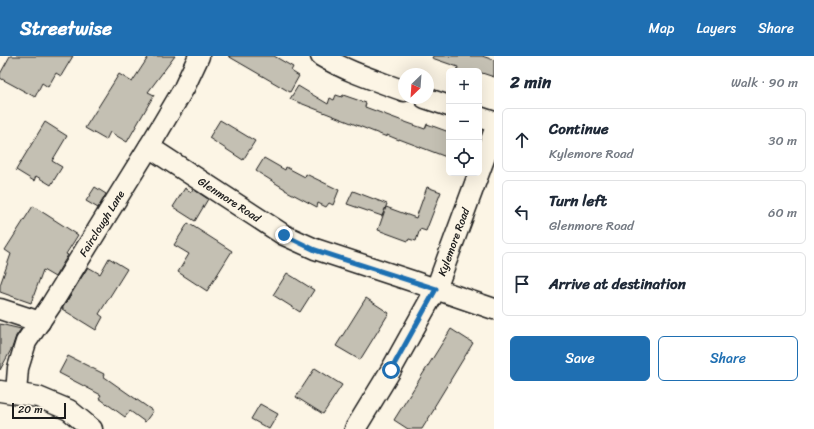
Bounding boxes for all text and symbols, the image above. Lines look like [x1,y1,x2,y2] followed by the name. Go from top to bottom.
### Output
[20,12,112,45] text: Streetwise
[649,16,674,41] text: Map
[696,16,736,41] text: Layers
[758,16,794,41] text: Share
[510,67,551,97] text: 2 min
[398,68,434,104] north arrow
[446,68,482,176] map controls
[446,68,482,104] button: +
[731,71,798,94] text: Walk · 90 m
[446,104,482,140] button: −
[549,116,609,142] text: Continue
[511,129,533,151] icon: ahead
[768,129,797,152] text: 30 m
[446,140,482,176] button: locate
[549,142,633,165] text: Kylemore Road
[194,172,266,228] street label: Glenmore Road
[74,186,130,260] street label: Fairclough Lane
[549,188,607,214] text: Turn left
[511,201,533,223] icon: left
[768,201,797,224] text: 60 m
[432,204,475,279] street label: Kylemore Road
[549,214,634,237] text: Glenmore Road
[275,226,293,244] route end
[549,271,686,297] text: Arrive at destination
[511,273,533,295] icon: arrive
[510,336,650,381] button: Save
[658,336,798,381] button: Share
[382,361,400,379] route start
[18,400,43,419] text: 20 m
[12,401,66,420] scale bar

